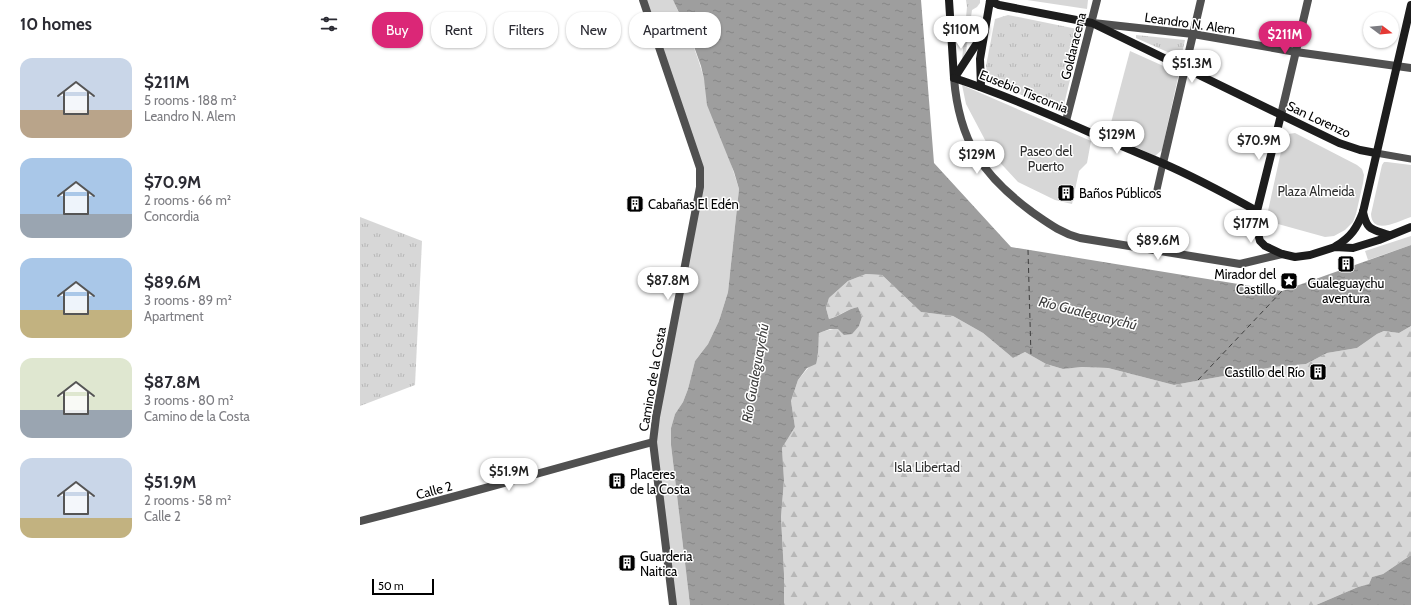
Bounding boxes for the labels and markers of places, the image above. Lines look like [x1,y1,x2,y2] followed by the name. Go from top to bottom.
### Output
[933,16,989,50] pin: $110M
[1257,21,1313,55] pin: $211M
[1159,50,1225,84] pin: $51.3M
[1089,121,1145,155] pin: $129M
[1226,127,1292,161] pin: $70.9M
[949,141,1005,175] pin: $129M
[1056,183,1076,203] building icon: Baños Públicos
[1079,185,1162,201] place label: Baños Públicos
[625,194,645,214] building icon: Cabañas El Edén
[648,196,739,212] place label: Cabañas El Edén
[1223,210,1279,244] pin: $177M
[1125,227,1191,261] pin: $89.6M
[1336,254,1356,274] building icon: Gualeguaychu aventura
[1214,266,1276,297] place label: Mirador del Castillo
[635,267,701,301] pin: $87.8M
[1279,271,1299,291] place icon: Mirador del Castillo
[1308,275,1385,306] place label: Gualeguaychu aventura
[1308,362,1328,382] building icon: Castillo del Río
[1225,364,1305,380] place label: Castillo del Río
[476,458,542,492] pin: $51.9M
[630,466,691,497] place label: Placeres de la Costa
[607,471,627,491] building icon: Placeres de la Costa
[640,548,693,579] place label: Guarderia Naitica
[617,553,637,573] building icon: Guarderia Naitica

